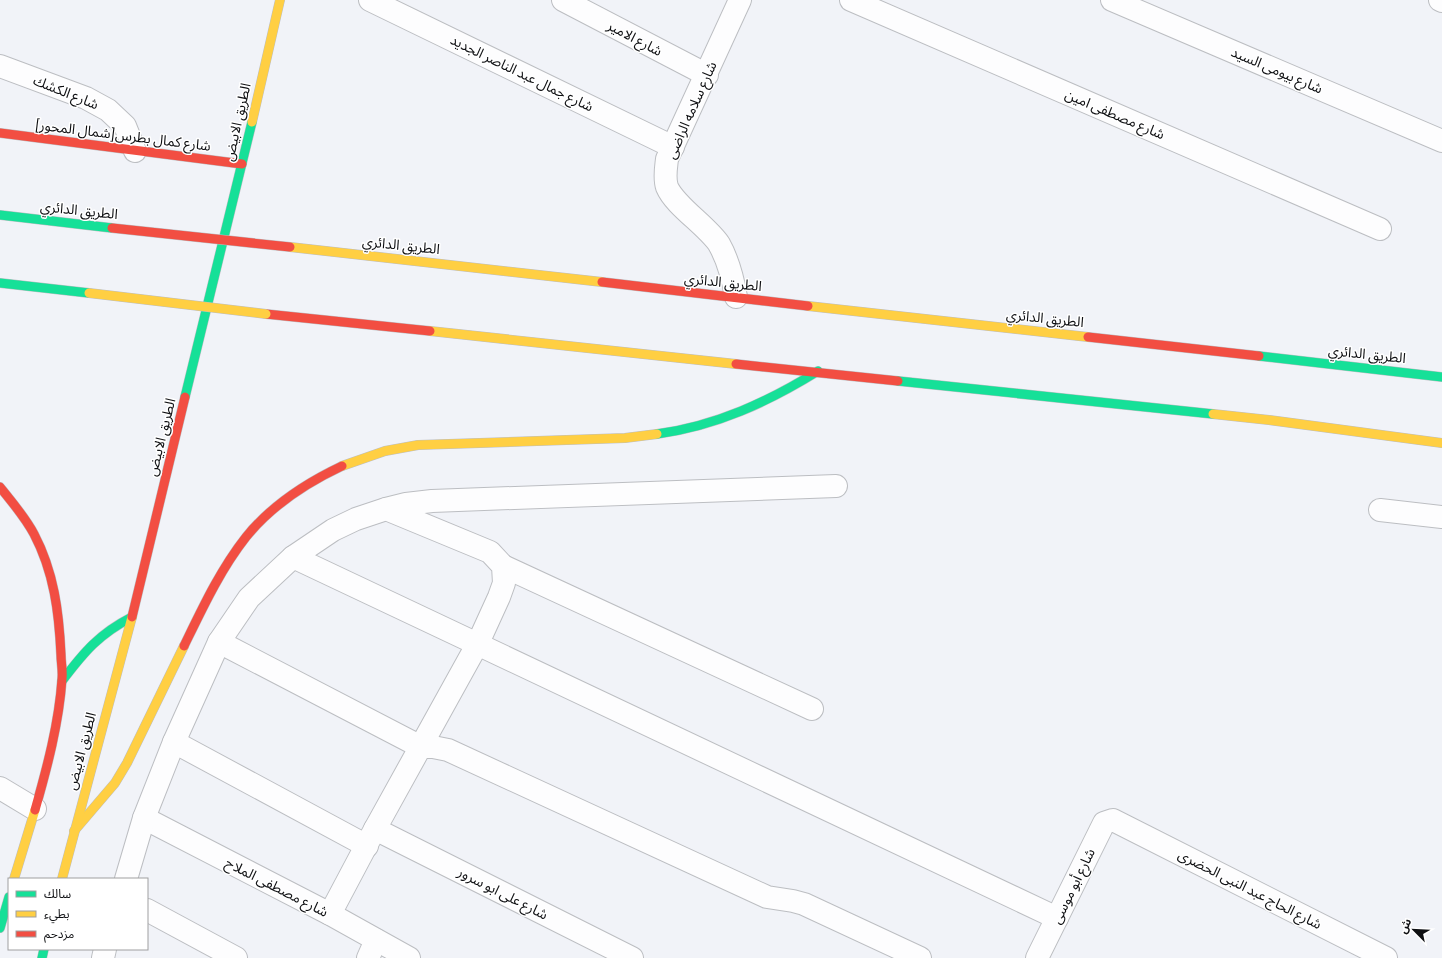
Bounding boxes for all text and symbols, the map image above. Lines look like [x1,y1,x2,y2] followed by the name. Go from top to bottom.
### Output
[603,14,667,62] street label: شارع الامير
[447,29,597,117] street label: شارع جمال عبد الناصر الجديد
[1228,41,1326,99] street label: شارع بيومى السيد
[660,58,722,162] street label: شارع سلامه الراضى
[30,69,102,115] street label: شارع الكشك
[217,81,256,163] street label: الطريق الابيض
[1062,83,1168,145] street label: شارع مصطفى امين
[34,113,212,157] street label: شارع كمال بطرس[شمال المحور]
[39,195,119,225] street label: الطريق الدائري
[361,230,441,260] street label: الطريق الدائري
[683,267,763,297] street label: الطريق الدائري
[1005,303,1085,333] street label: الطريق الدائري
[1327,339,1407,369] street label: الطريق الدائري
[141,396,180,478] street label: الطريق الابيض
[60,710,101,792] street label: الطريق الابيض
[1174,843,1326,935] street label: شارع الحاج عبد النبى الحضرى
[1045,844,1101,928] street label: شارع أبو موسى
[222,852,332,922] street label: شارع مصطفى الملاح
[453,860,552,925] street label: شارع على ابو سرور
[8,878,148,950] legend
[44,884,71,902] text: سالك
[44,904,70,924] text: بطيء
[1394,910,1434,950] north arrow
[1394,915,1414,936] text: ش
[44,924,74,943] text: مزدحم

